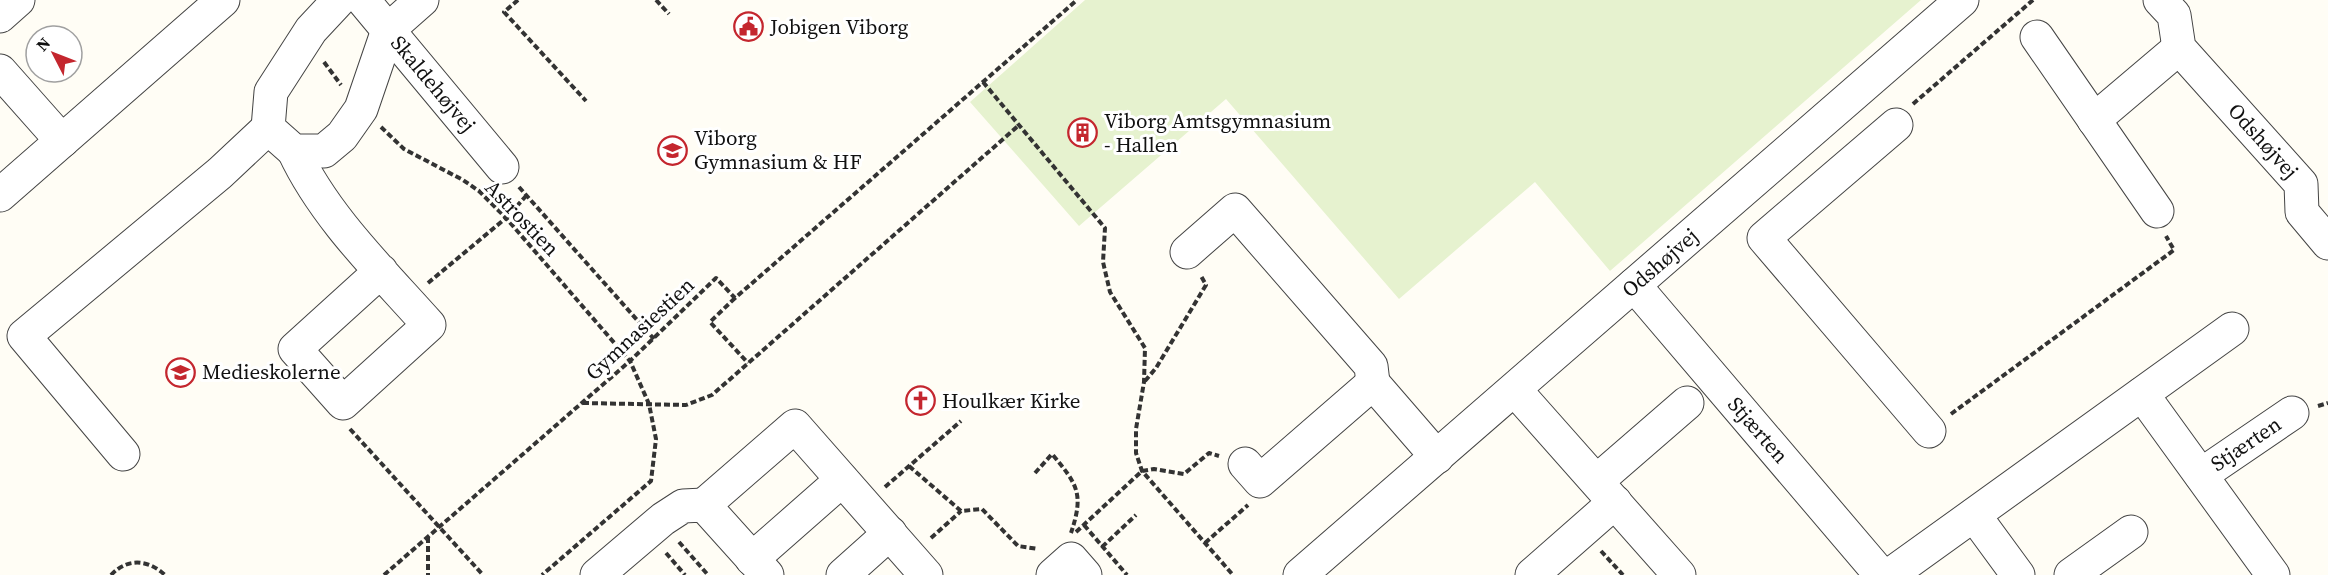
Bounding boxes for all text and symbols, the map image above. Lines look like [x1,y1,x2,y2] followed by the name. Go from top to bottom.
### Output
[733,11,765,43] public building icon: Jobigen Viborg
[769,12,909,41] place label: Jobigen Viborg
[24,24,84,84] north arrow
[384,29,482,138] street label: Skaldehøjvej
[31,32,55,56] text: N
[2222,97,2305,185] street label: Odshøjvej
[1104,106,1331,159] place label: Viborg Amtsgymnasium - Hallen
[1067,117,1099,149] building icon: Viborg Amtsgymnasium - Hallen
[694,123,862,176] place label: Viborg Gymnasium & HF
[657,134,689,166] school or university icon: Viborg Gymnasium & HF
[479,173,566,262] street label: Astrostien
[1615,221,1704,304] street label: Odshøjvej
[579,270,701,387] street label: Gymnasiestien
[165,356,197,388] school or university icon: Medieskolerne
[202,357,341,386] place label: Medieskolerne
[905,385,937,417] church icon: Houlkær Kirke
[942,386,1080,415] place label: Houlkær Kirke
[1721,390,1795,469] street label: Stjærten
[2205,409,2287,478] street label: Stjærten

